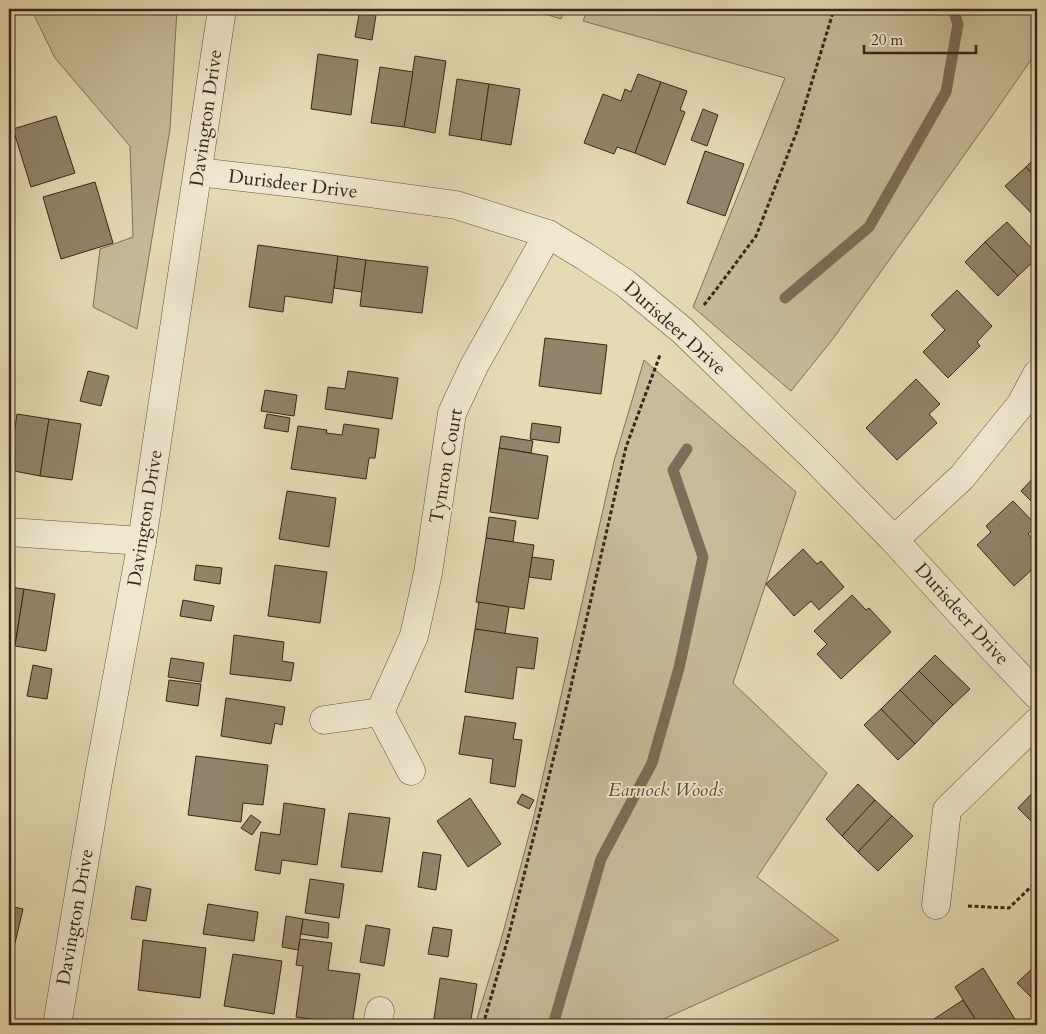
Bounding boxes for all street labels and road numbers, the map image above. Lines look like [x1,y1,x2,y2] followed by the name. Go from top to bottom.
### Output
[184,48,228,188] street label: Davington Drive
[227,163,359,205] street label: Durisdeer Drive
[618,275,732,381] street label: Durisdeer Drive
[423,407,469,525] street label: Tynron Court
[121,448,169,588] street label: Davington Drive
[909,557,1015,671] street label: Durisdeer Drive
[50,847,100,987] street label: Davington Drive

